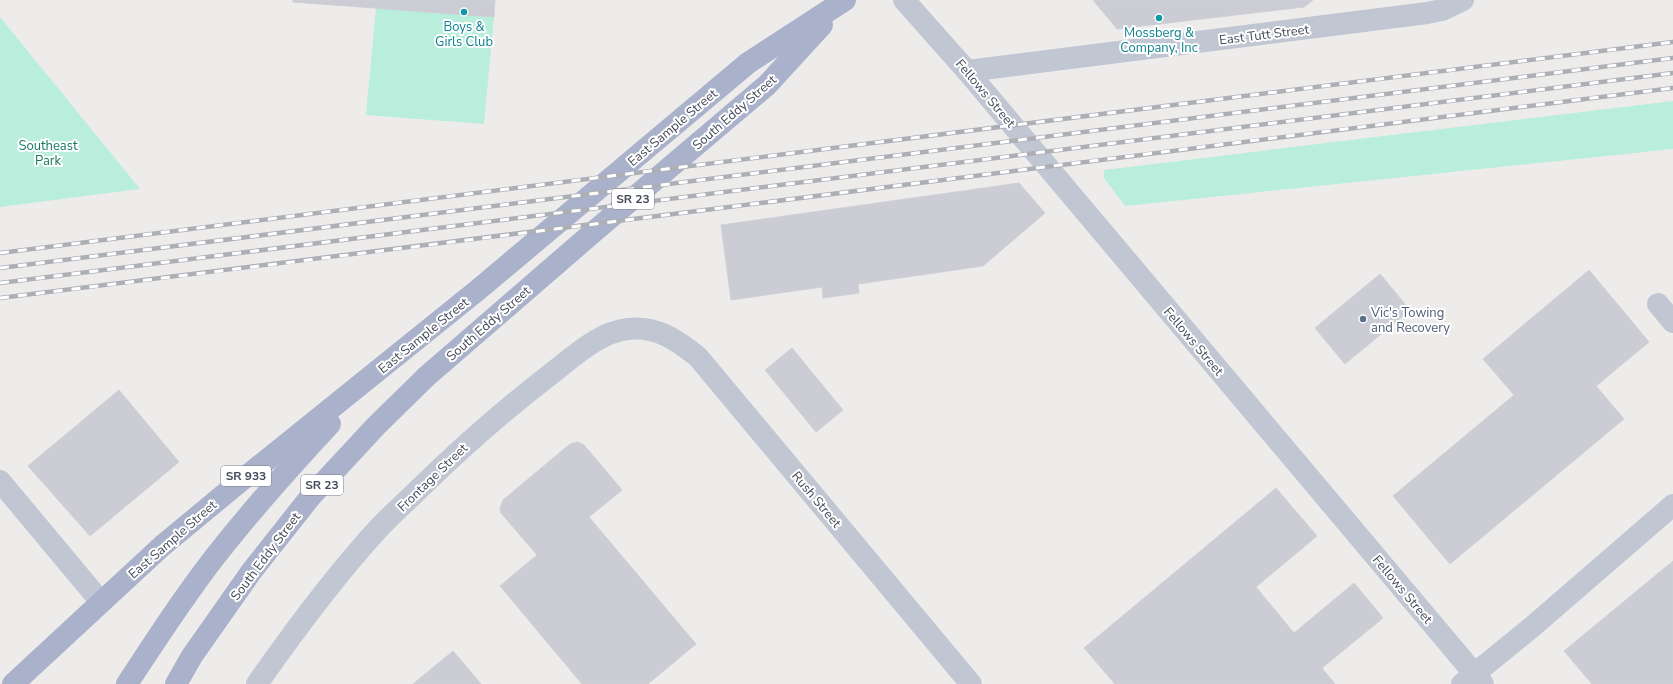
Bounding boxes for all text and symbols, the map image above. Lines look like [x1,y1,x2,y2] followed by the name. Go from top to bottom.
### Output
[459,7,469,17] marker: Boys & Girls Club
[1154,13,1164,23] marker: Mossberg & Company, Inc
[435,18,493,51] place label: Boys & Girls Club
[1218,20,1311,49] street label: East Tutt Street
[1120,24,1198,57] place label: Mossberg & Company, Inc
[951,56,1020,132] street label: Fellows Street
[689,71,781,154] street label: South Eddy Street
[624,85,721,171] street label: East Sample Street
[19,137,78,170] park label: Southeast Park
[612,189,654,209] road number: SR 23
[443,282,535,365] street label: South Eddy Street
[375,293,473,378] street label: East Sample Street
[1159,304,1228,380] street label: Fellows Street
[1370,304,1450,337] place label: Vic's Towing and Recovery
[1358,314,1368,324] marker: Vic's Towing and Recovery
[394,439,472,516] street label: Frontage Street
[221,466,271,486] road number: SR 933
[787,468,845,532] street label: Rush Street
[301,475,343,495] road number: SR 23
[125,496,221,583] street label: East Sample Street
[227,509,305,604] street label: South Eddy Street
[1368,552,1437,628] street label: Fellows Street

